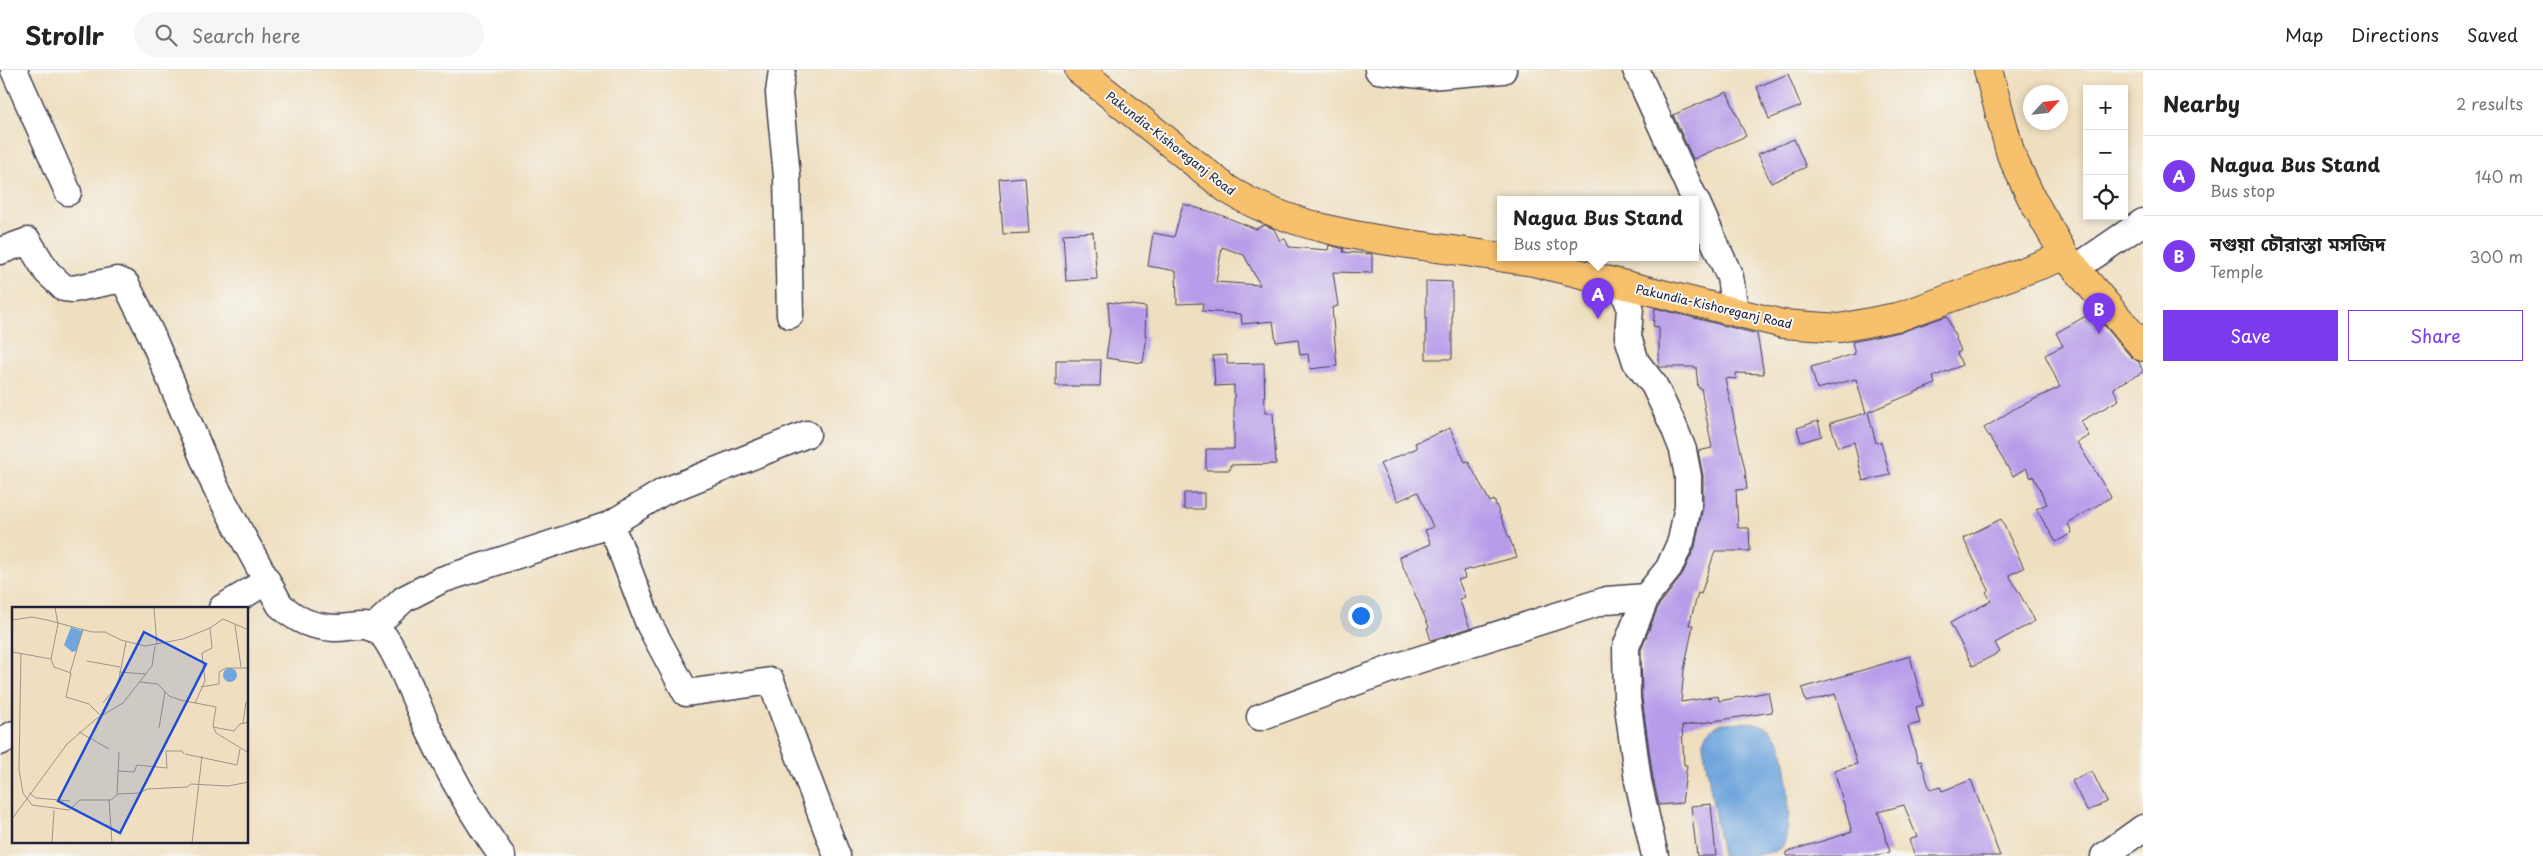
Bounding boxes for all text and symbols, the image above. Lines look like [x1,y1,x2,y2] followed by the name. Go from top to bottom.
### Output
[134,12,484,57] search box
[25,17,104,53] text: Strollr
[152,21,180,49] icon: search
[192,21,301,49] text: Search here
[2285,21,2323,48] text: Map
[2351,21,2439,48] text: Directions
[2467,21,2518,48] text: Saved
[2023,85,2068,130] north arrow
[2083,85,2128,220] map controls
[2083,85,2128,130] button: +
[1102,87,1240,199] street label: Pakundia-Kishoreganj Road
[2163,87,2240,119] text: Nearby
[2456,91,2523,115] text: 2 results
[2083,130,2128,175] button: −
[2210,150,2380,178] text: Nagua Bus Stand
[2173,164,2185,188] text: A
[2475,164,2523,188] text: 140 m
[2083,175,2128,220] button: locate
[2210,178,2275,202] text: Bus stop
[1497,196,1699,261] popup
[1513,203,1683,231] text: Nagua Bus Stand
[2210,229,2386,257] text: নগুয়া চৌরাস্তা মসজিদ
[1513,231,1578,255] text: Bus stop
[2174,244,2184,268] text: B
[2469,244,2523,268] text: 300 m
[2210,259,2263,283] text: Temple
[1582,278,1614,319] pin: A
[1634,279,1794,333] street label: Pakundia-Kishoreganj Road
[2083,293,2115,334] pin: B
[2163,310,2338,361] button: Save
[2348,310,2523,361] button: Share
[1348,603,1374,629] your location
[12,607,249,844] inset map

